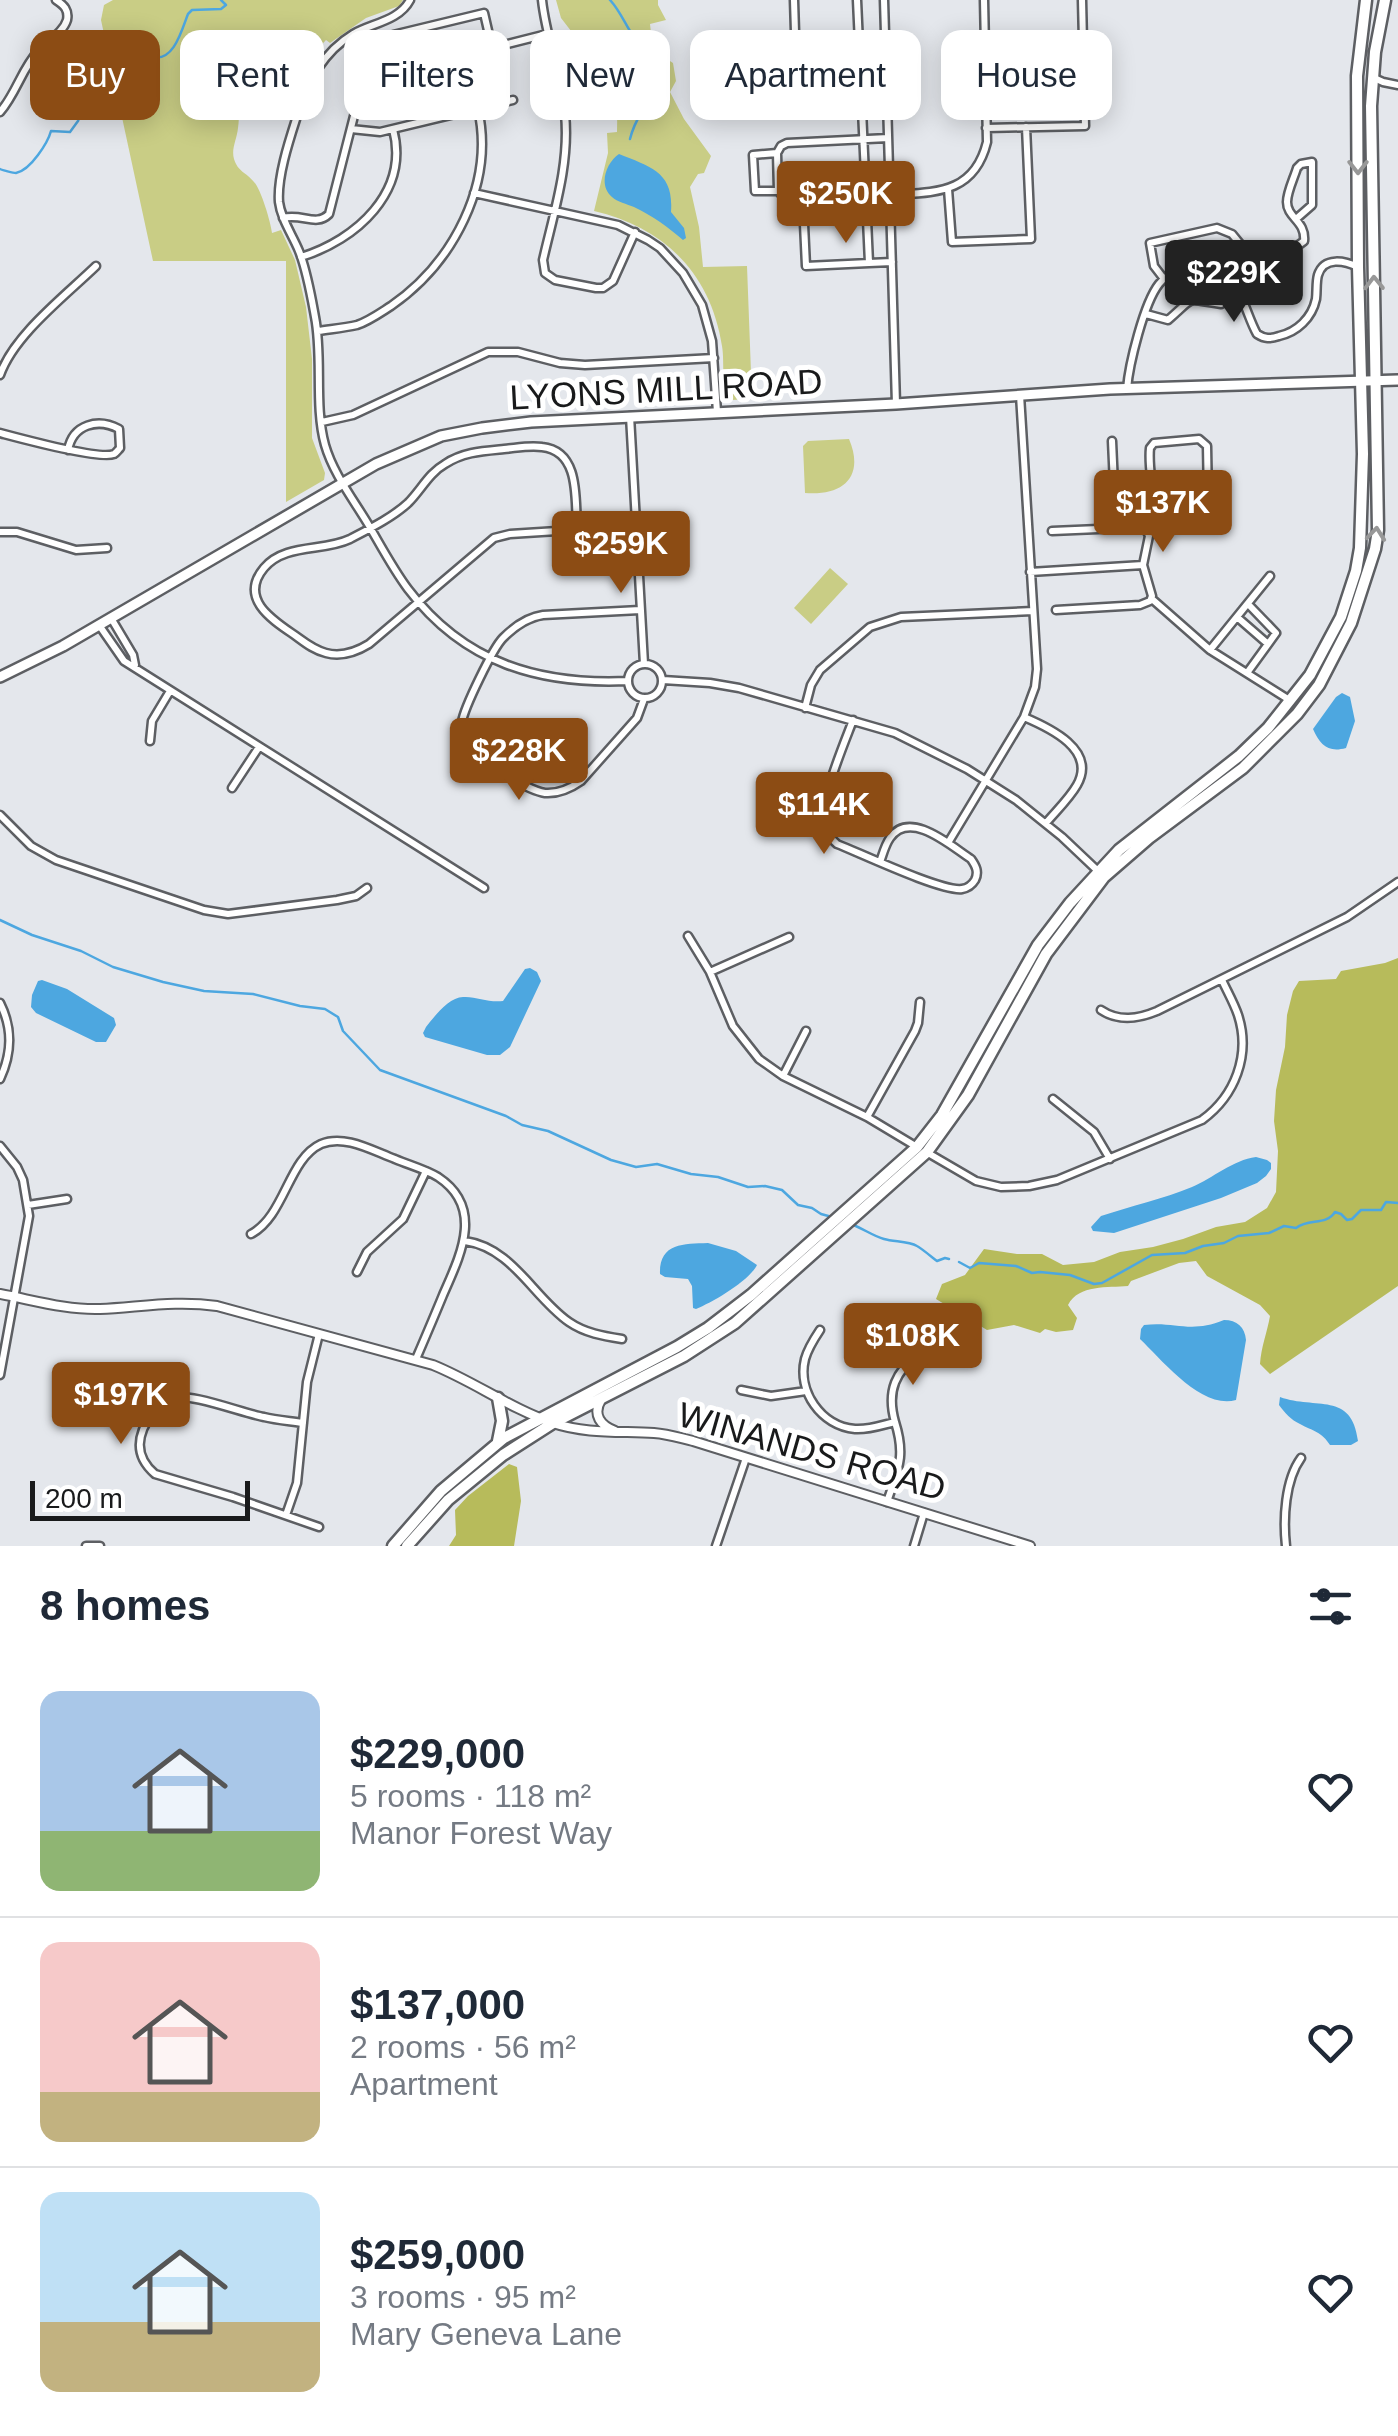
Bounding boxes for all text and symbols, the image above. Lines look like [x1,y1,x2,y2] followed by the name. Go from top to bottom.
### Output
[30,30,160,120] chip: Buy
[180,30,324,120] chip: Rent
[344,30,510,120] chip: Filters
[530,30,670,120] chip: New
[690,30,921,120] chip: Apartment
[941,30,1112,120] chip: House
[1347,159,1368,175] one-way arrow
[776,161,916,246] pin: $250K
[799,175,893,211] text: $250K
[1164,240,1304,325] pin: $229K
[1187,254,1281,290] text: $229K
[1363,274,1385,290] one-way arrow
[509,361,823,417] street label: LYONS MILL ROAD
[1093,470,1233,555] pin: $137K
[1116,484,1210,520] text: $137K
[551,511,691,596] pin: $259K
[574,525,668,561] text: $259K
[1365,526,1386,542] one-way arrow
[449,718,589,803] pin: $228K
[472,732,566,768] text: $228K
[754,772,894,857] pin: $114K
[778,786,870,822] text: $114K
[843,1303,983,1388] pin: $108K
[866,1317,960,1353] text: $108K
[51,1362,191,1447] pin: $197K
[74,1376,168,1412] text: $197K
[674,1394,950,1508] street label: WINANDS ROAD
[30,1476,250,1520] scale bar
[45,1483,123,1514] text: 200 m
[1303,1579,1358,1634] icon: filters
[40,1582,210,1629] text: 8 homes
[350,1730,525,1777] text: $229,000
[120,1731,240,1851] icon: home
[1303,1764,1358,1819] icon: heart
[350,1778,591,1814] text: 5 rooms · 118 m²
[350,1815,612,1851] text: Manor Forest Way
[350,1981,525,2028] text: $137,000
[120,1982,240,2102] icon: home
[1303,2015,1358,2070] icon: heart
[350,2029,576,2065] text: 2 rooms · 56 m²
[350,2066,498,2102] text: Apartment
[350,2231,525,2278] text: $259,000
[120,2232,240,2352] icon: home
[1303,2265,1358,2320] icon: heart
[350,2279,576,2315] text: 3 rooms · 95 m²
[350,2316,622,2352] text: Mary Geneva Lane

